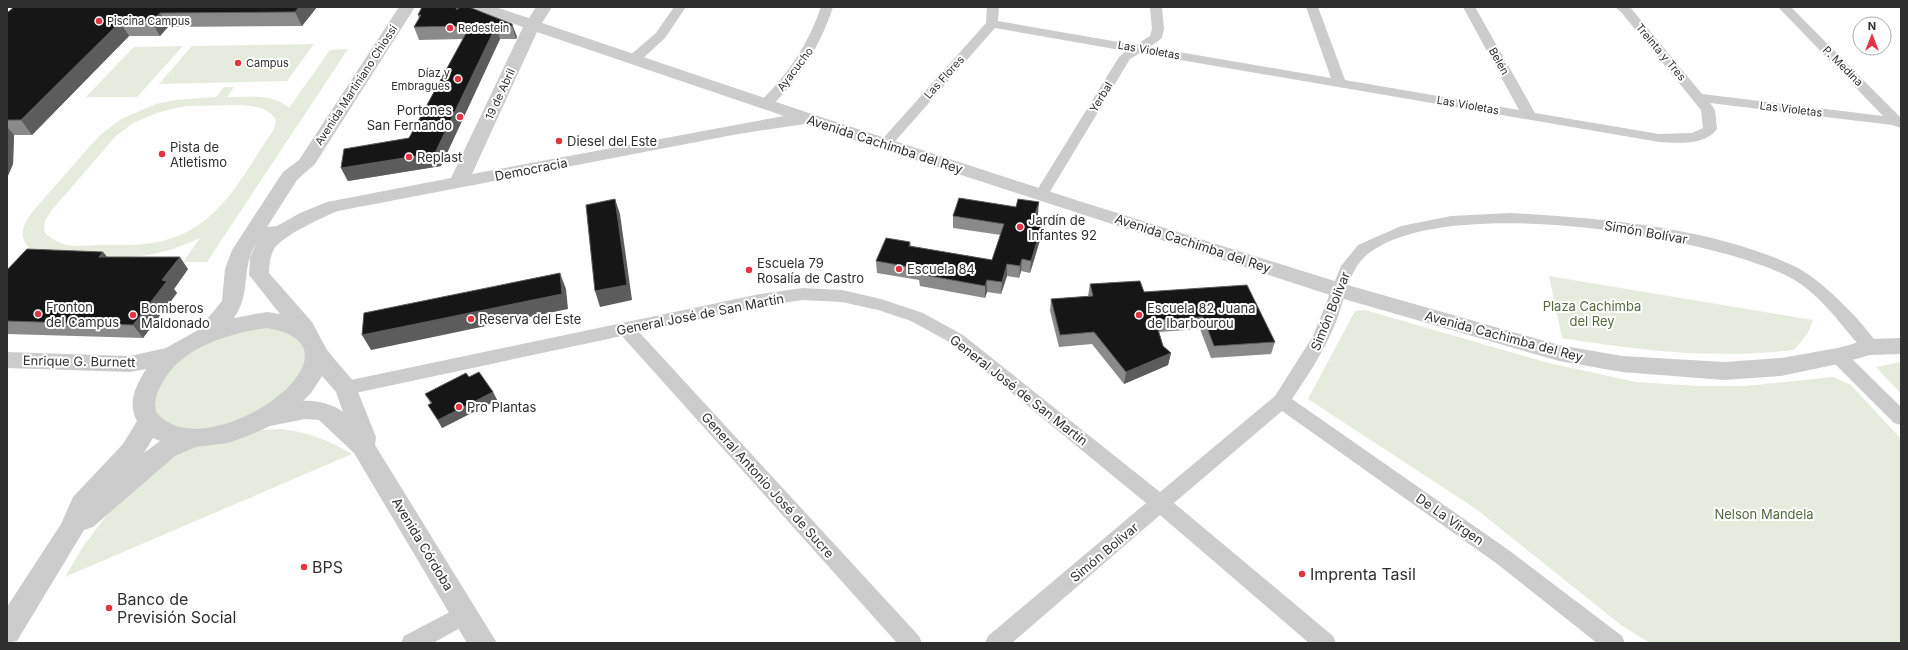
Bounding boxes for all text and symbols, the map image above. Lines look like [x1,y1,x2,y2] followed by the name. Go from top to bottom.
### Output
[107,14,190,28] place label: Piscina Campus
[94,16,104,26] marker: Piscina Campus
[1852,16,1892,56] north arrow
[1868,19,1876,33] text: N
[1633,20,1689,84] street label: Treinta y Tres
[458,21,509,35] place label: Redestein
[312,22,400,148] street label: Avenida Martiniano Chiossi
[445,23,455,33] marker: Redestein
[1117,38,1181,62] street label: Las Violetas
[1820,43,1866,89] street label: P. Medina
[774,44,816,94] street label: Ayacucho
[1486,45,1512,77] street label: Belén
[921,52,967,101] street label: Las Flores
[246,56,289,70] place label: Campus
[233,58,243,68] marker: Campus
[391,66,450,93] place label: Díaz y Embragues
[482,66,518,122] street label: 19 de Abril
[453,74,463,84] marker: Díaz y Embragues
[1086,79,1116,115] street label: Yerbal
[1436,93,1500,117] street label: Las Violetas
[1759,98,1823,120] street label: Las Violetas
[367,102,452,133] place label: Portones San Fernando
[805,111,965,177] street label: Avenida Cachimba del Rey
[455,112,465,122] marker: Portones San Fernando
[567,133,657,149] place label: Diesel del Este
[554,136,564,146] marker: Diesel del Este
[170,139,227,170] place label: Pista de Atletismo
[157,149,167,159] marker: Pista de Atletismo
[417,149,462,165] place label: Replast
[404,152,414,162] marker: Replast
[493,154,569,184] street label: Democracia
[1113,210,1273,276] street label: Avenida Cachimba del Rey
[1028,212,1097,243] place label: Jardín de Infantes 92
[1603,217,1689,247] street label: Simón Bolívar
[1015,222,1025,232] marker: Jardín de Infantes 92
[757,255,864,286] place label: Escuela 79 Rosalía de Castro
[907,261,975,277] place label: Escuela 84
[894,264,904,274] marker: Escuela 84
[744,265,754,275] marker: Escuela 79 Rosalía de Castro
[1307,269,1353,353] street label: Simón Bolívar
[615,290,785,338] street label: General José de San Martín
[1543,298,1641,329] park label: Plaza Cachimba del Rey
[46,299,119,330] place label: Fronton del Campus
[141,300,210,331] place label: Bomberos Maldonado
[1147,300,1256,331] place label: Escuela 82 Juana de Ibarbourou
[1423,307,1585,365] street label: Avenida Cachimba del Rey
[33,309,43,319] marker: Fronton del Campus
[128,310,138,320] marker: Bomberos Maldonado
[1134,310,1144,320] marker: Escuela 82 Juana de Ibarbourou
[479,311,581,327] place label: Reserva del Este
[466,314,476,324] marker: Reserva del Este
[947,331,1091,449] street label: General José de San Martín
[23,352,135,370] street label: Enrique G. Burnett
[467,399,536,415] place label: Pro Plantas
[454,402,464,412] marker: Pro Plantas
[698,409,838,561] street label: General Antonio José de Sucre
[1413,490,1487,548] street label: De La Virgen
[389,495,457,593] street label: Avenida Córdoba
[1714,506,1814,522] park label: Nelson Mandela
[1067,519,1141,585] street label: Simón Bolívar
[312,557,343,577] place label: BPS
[299,562,309,572] marker: BPS
[1310,564,1416,584] place label: Imprenta Tasil
[1297,569,1307,579] marker: Imprenta Tasil
[117,589,236,627] place label: Banco de Previsión Social
[104,603,114,613] marker: Banco de Previsión Social

